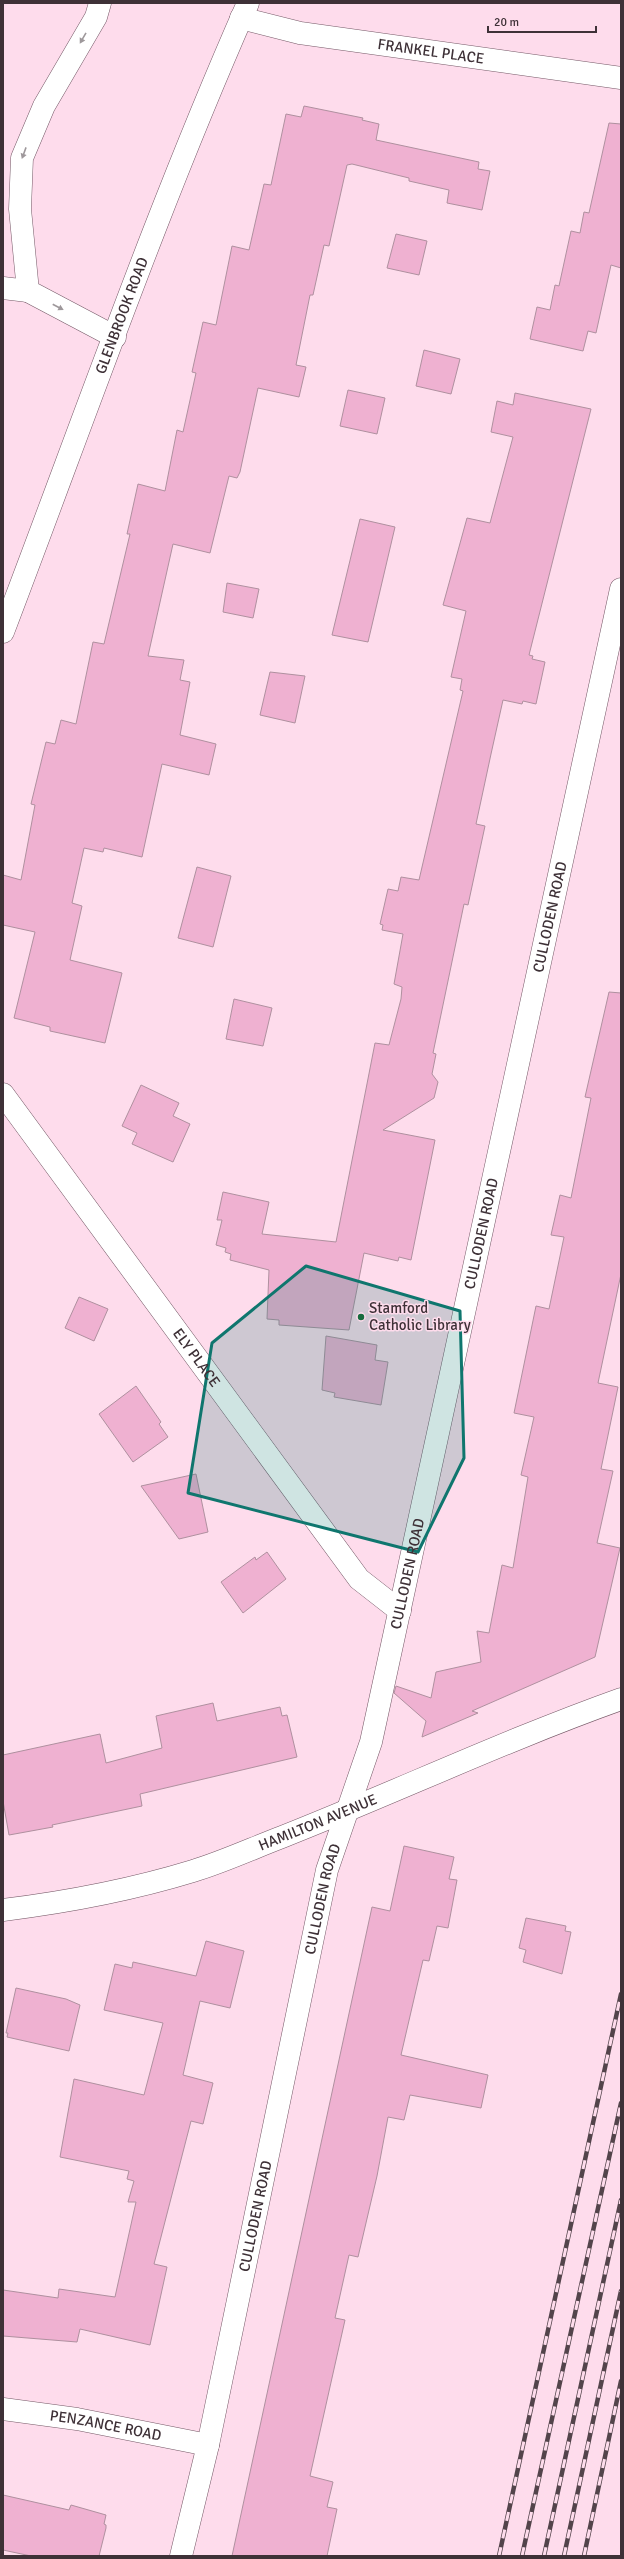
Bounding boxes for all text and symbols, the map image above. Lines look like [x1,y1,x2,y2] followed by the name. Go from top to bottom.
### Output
[488,8,596,34] scale bar
[494,15,519,30] text: 20 m
[80,32,87,44] one-way arrow
[376,35,485,68] street label: FRANKEL PLACE
[21,148,27,160] one-way arrow
[91,255,152,376] street label: GLENBROOK ROAD
[52,303,64,310] one-way arrow
[529,860,571,974] street label: CULLODEN ROAD
[460,1176,502,1291] street label: CULLODEN ROAD
[369,1299,471,1334] place label: Stamford Catholic Library
[356,1312,366,1322] marker: Stamford Catholic Library
[169,1325,224,1391] street label: ELY PLACE
[387,1516,428,1631] street label: CULLODEN ROAD
[256,1790,380,1854] street label: HAMILTON AVENUE
[301,1841,344,1956] street label: CULLODEN ROAD
[235,2159,276,2273] street label: CULLODEN ROAD
[49,2406,163,2445] street label: PENZANCE ROAD

